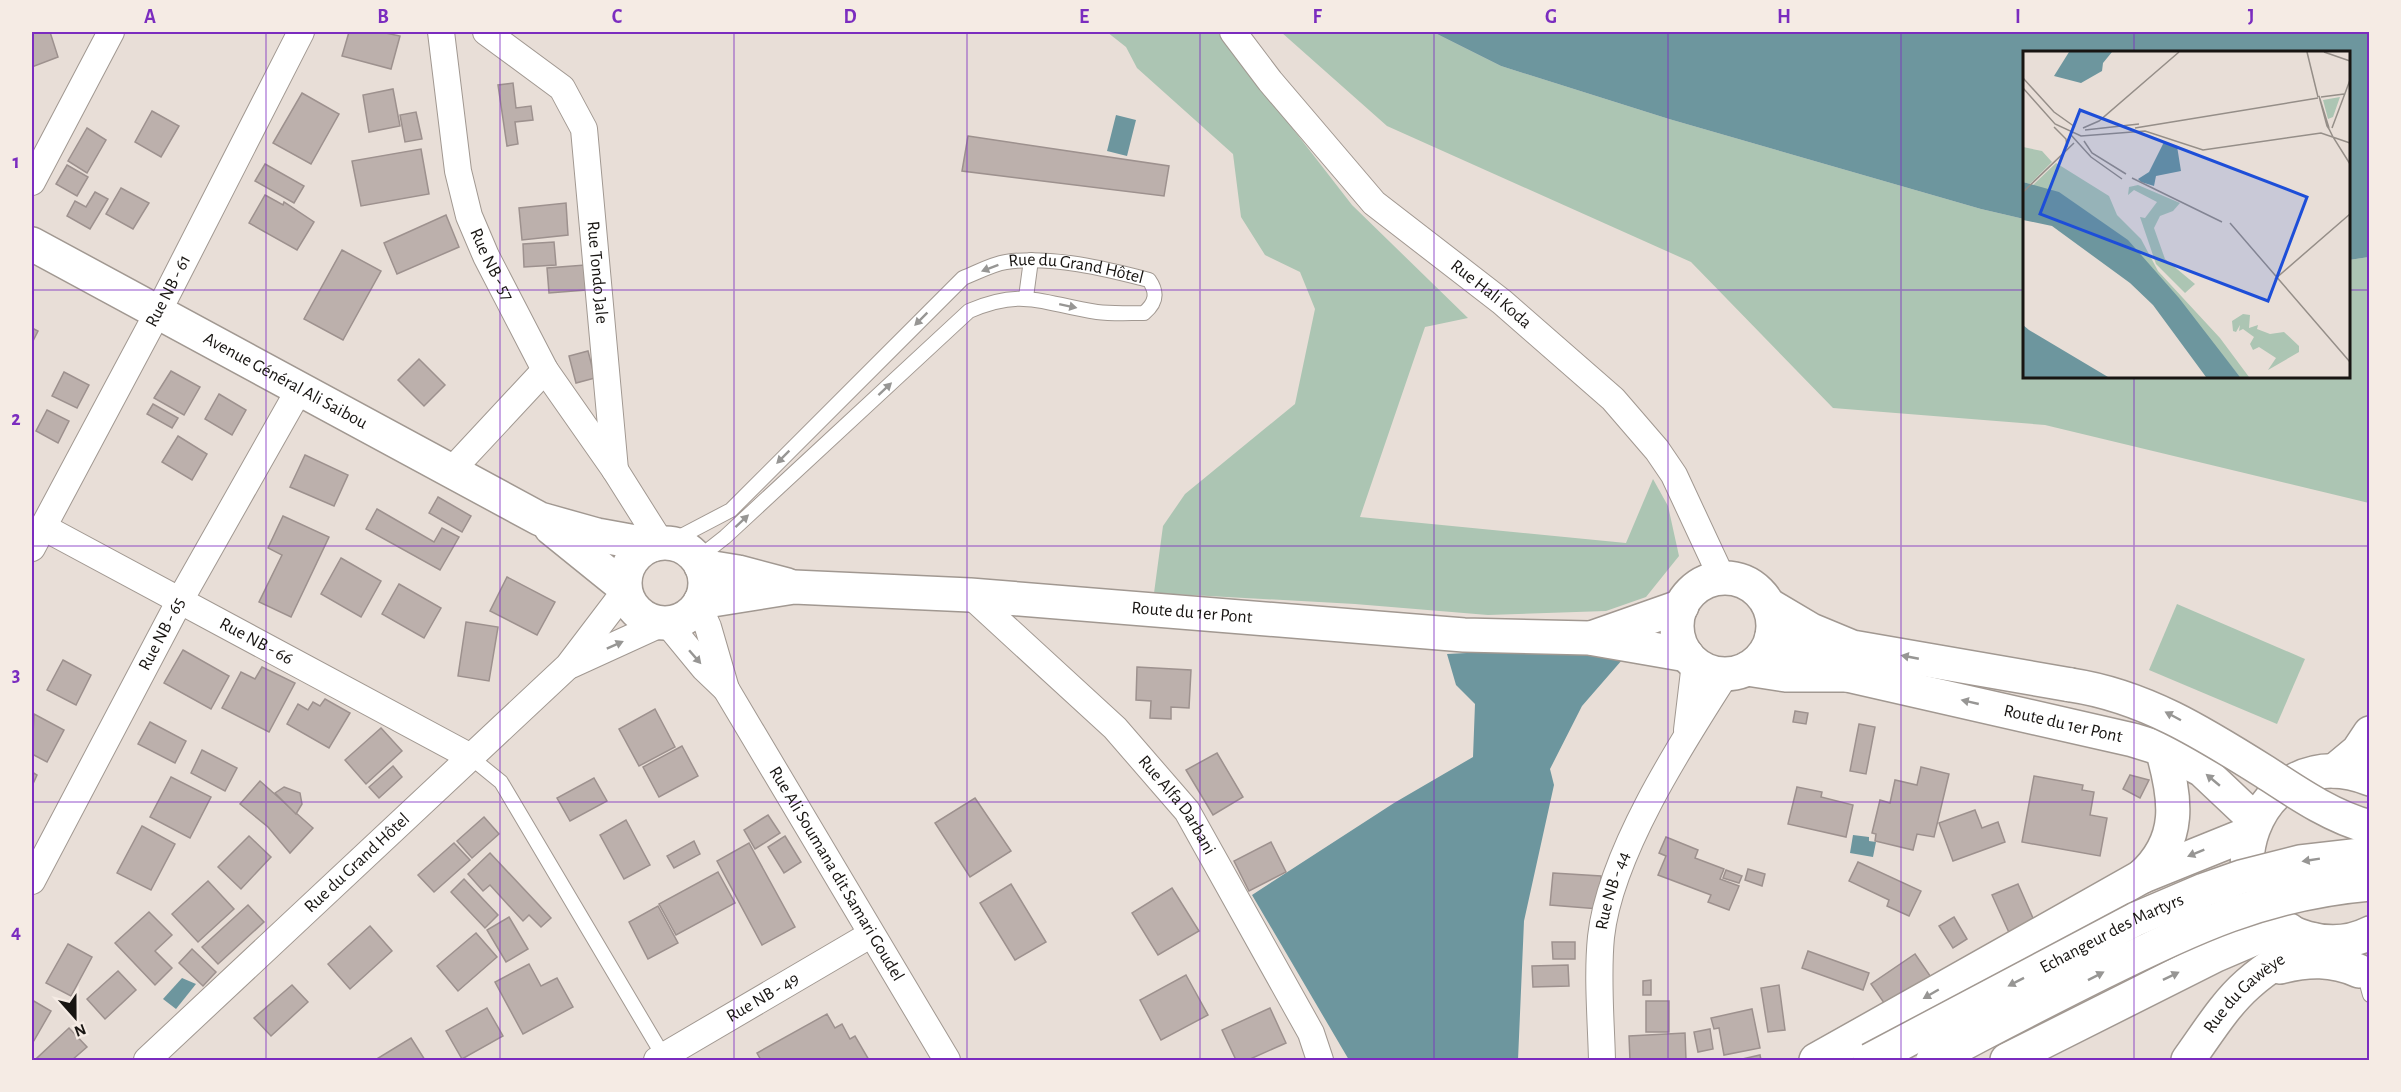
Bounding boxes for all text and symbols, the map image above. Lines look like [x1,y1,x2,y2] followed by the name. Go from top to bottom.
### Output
[144,7,156,27] text: A
[377,7,389,27] text: B
[612,7,623,27] text: C
[843,7,857,27] text: D
[1079,7,1089,27] text: E
[1312,7,1322,27] text: F
[1545,7,1557,27] text: G
[1777,7,1791,27] text: H
[2015,7,2021,27] text: I
[2248,7,2254,27] text: J
[2023,51,2350,378] inset map
[12,152,20,172] text: 1
[583,220,611,325] street label: Rue Tondo Jale
[466,226,517,304] street label: Rue NB - 57
[1007,251,1146,287] street label: Rue du Grand Hôtel
[143,252,194,330] street label: Rue NB - 61
[1447,257,1535,332] street label: Rue Hali Koda
[981,263,999,273] one-way arrow
[1058,301,1077,311] one-way arrow
[915,312,929,326] one-way arrow
[200,329,370,433] street label: Avenue Général Ali Saibou
[878,382,893,396] one-way arrow
[11,409,21,429] text: 2
[777,450,791,464] one-way arrow
[735,515,749,529] one-way arrow
[136,595,189,674] street label: Rue NB - 65
[1131,599,1253,627] street label: Route du 1er Pont
[216,615,296,669] street label: Rue NB - 66
[607,640,624,649] one-way arrow
[688,649,701,664] one-way arrow
[1900,652,1919,661] one-way arrow
[12,665,20,685] text: 3
[1960,697,1979,706] one-way arrow
[2002,702,2124,746] street label: Route du 1er Pont
[2164,711,2181,721] one-way arrow
[1134,752,1219,858] street label: Rue Alfa Darbani
[765,763,907,984] street label: Rue Ali Soumana dit Samari Goudel
[2205,773,2221,786] one-way arrow
[301,810,413,916] street label: Rue du Grand Hôtel
[2186,848,2204,858] one-way arrow
[1593,849,1634,931] street label: Rue NB - 44
[2302,856,2321,865] one-way arrow
[2037,891,2186,977] street label: Echangeur des Martyrs
[11,922,21,942] text: 4
[2201,950,2288,1037] street label: Rue du Gawèye
[724,970,802,1026] street label: Rue NB - 49
[2088,971,2105,980] one-way arrow
[2163,972,2180,981] one-way arrow
[2008,978,2025,987] one-way arrow
[45,987,105,1047] north arrow
[1923,989,1939,1000] one-way arrow
[72,1021,88,1040] text: N

